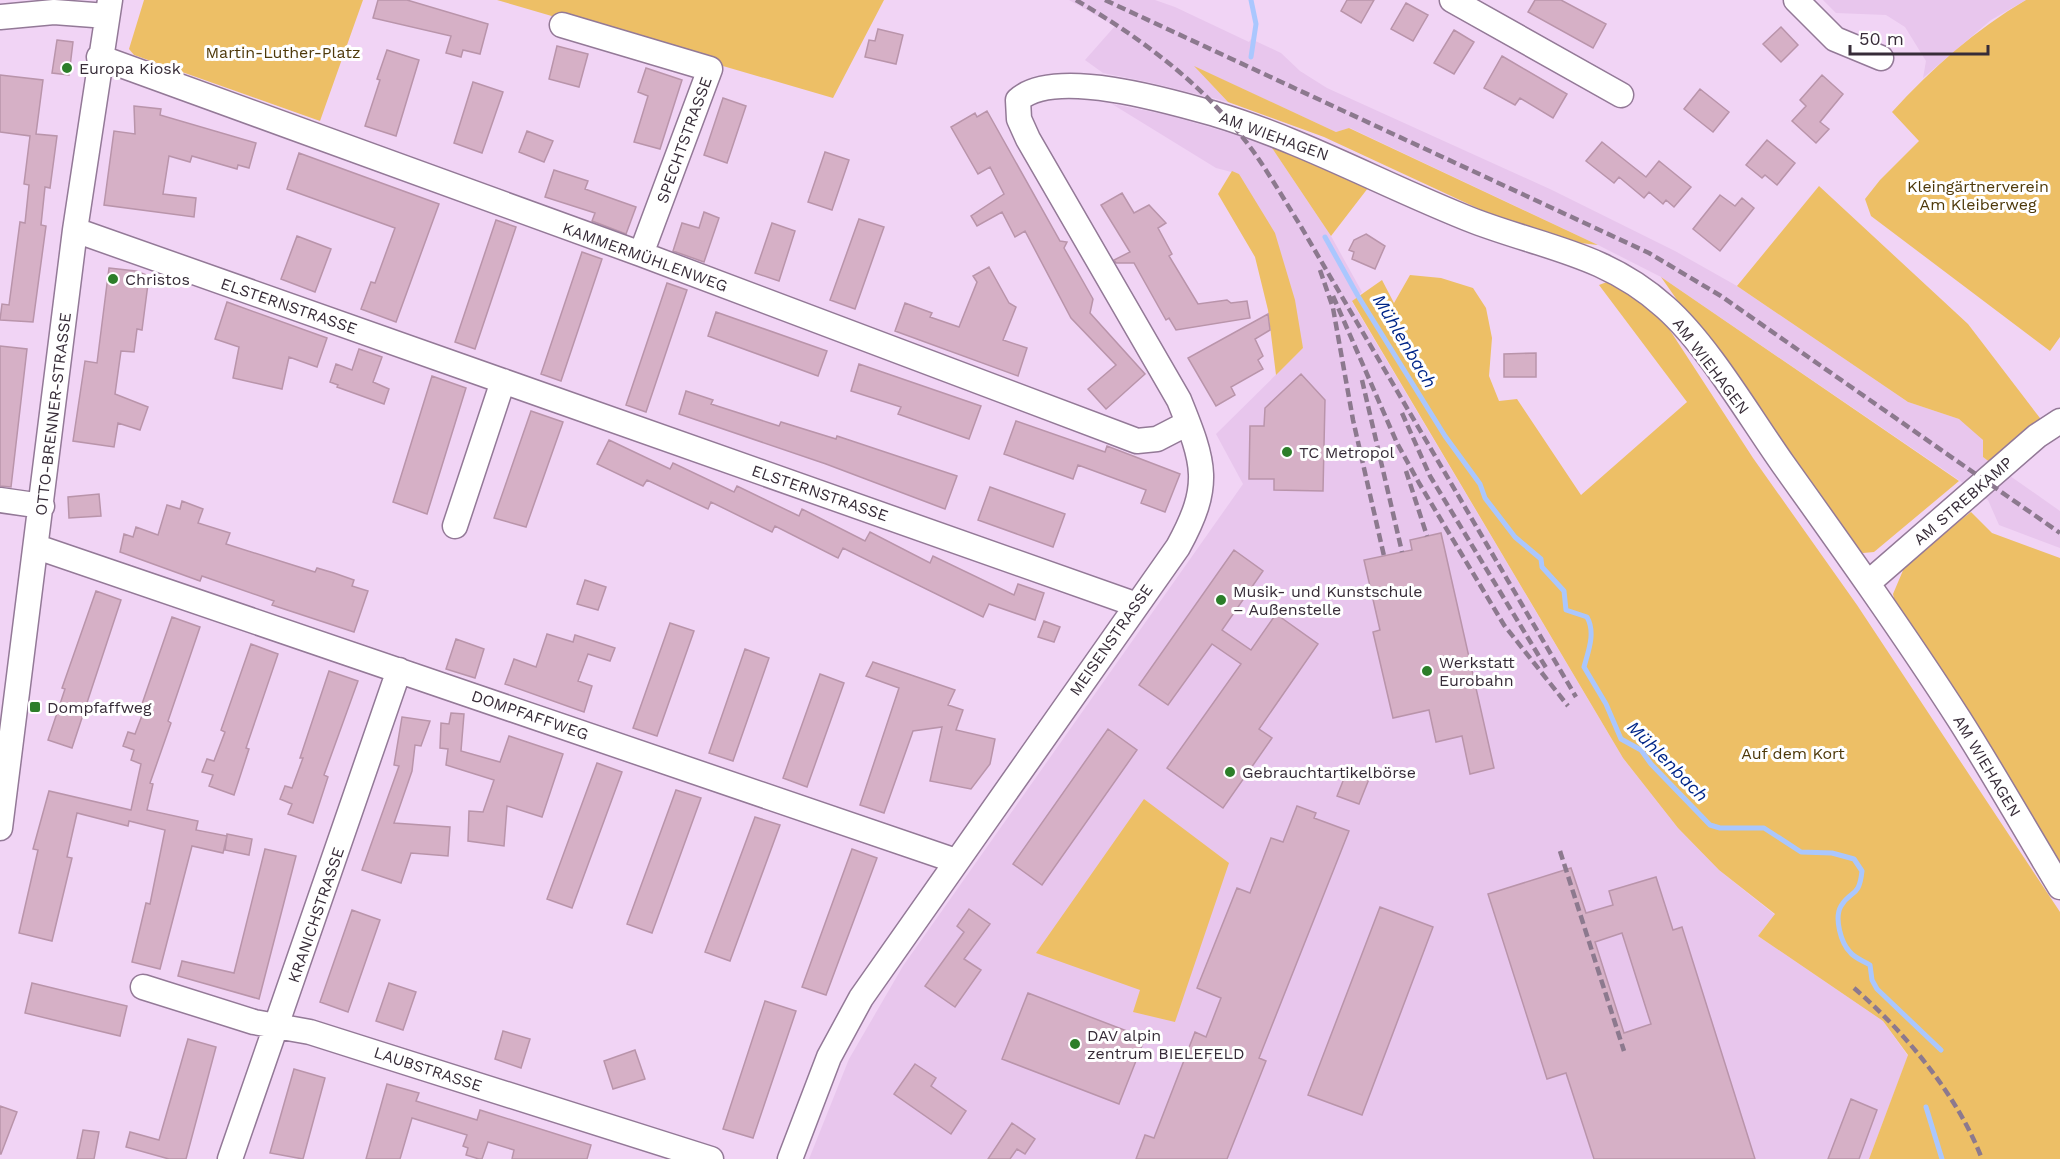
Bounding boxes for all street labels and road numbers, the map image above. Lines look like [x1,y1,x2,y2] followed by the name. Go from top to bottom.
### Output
[652,74,716,206] street label: SPECHTSTRASSE
[1217,107,1331,165] street label: AM WIEHAGEN
[560,218,730,296] street label: KAMMERMÜHLENWEG
[218,274,360,338] street label: ELSTERNSTRASSE
[31,311,75,517] street label: OTTO-BRENNER-STRASSE
[1669,314,1753,418] street label: AM WIEHAGEN
[1910,453,2017,549] street label: AM STREBKAMP
[749,461,891,525] street label: ELSTERNSTRASSE
[1065,580,1157,700] street label: MEISENSTRASSE
[469,686,591,744] street label: DOMPFAFFWEG
[1949,712,2025,820] street label: AM WIEHAGEN
[284,845,348,985] street label: KRANICHSTRASSE
[371,1043,485,1095] street label: LAUBSTRASSE

